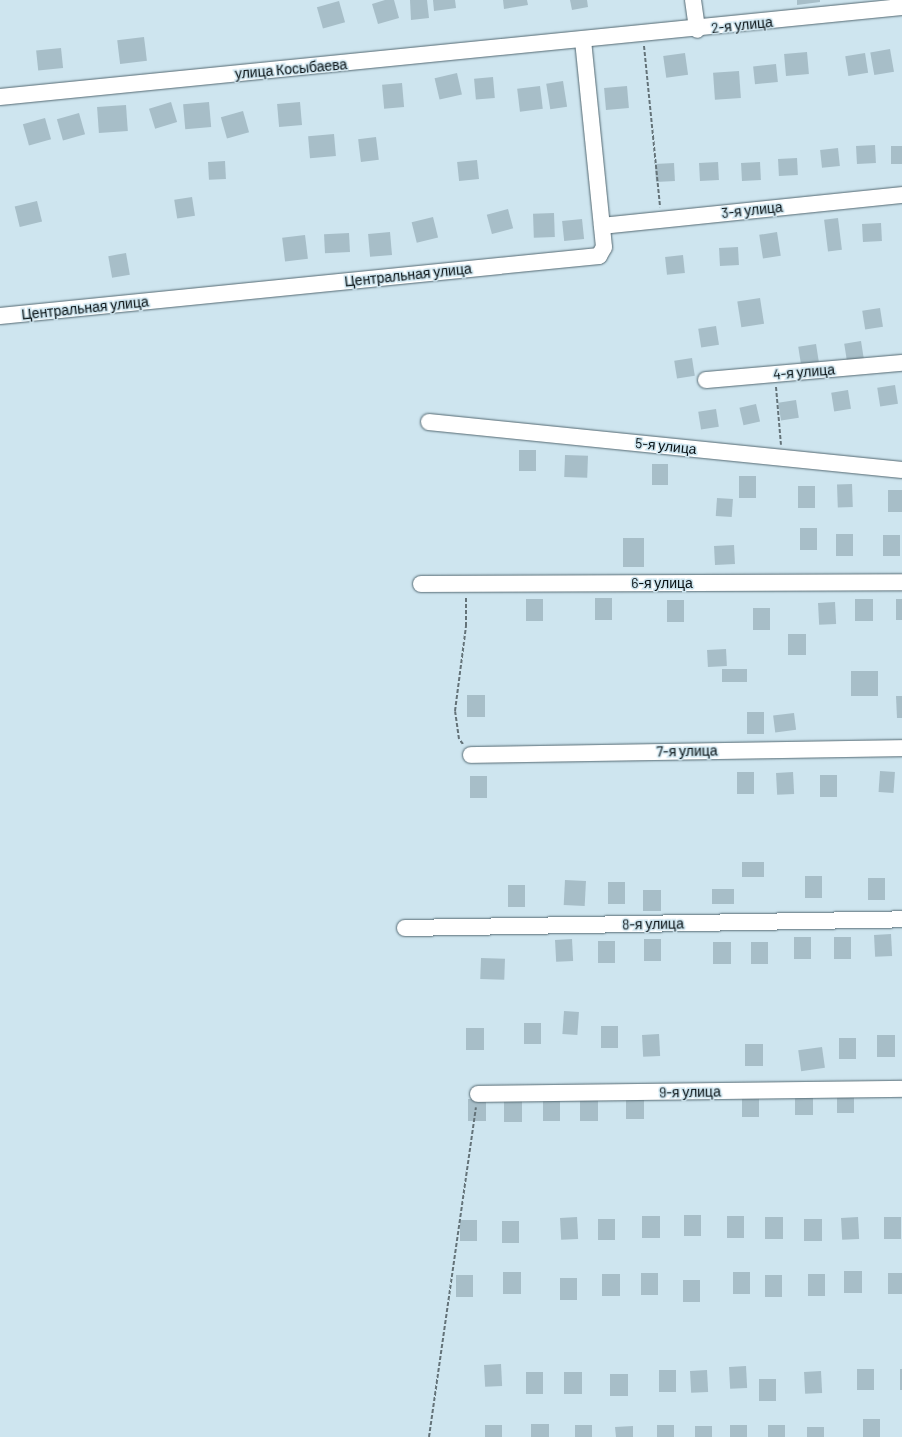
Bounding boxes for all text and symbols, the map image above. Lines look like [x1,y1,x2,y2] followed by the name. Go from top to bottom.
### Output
[710,13,774,37] street label: 2-я улица
[234,56,348,82] street label: улица Косыбаева
[720,198,784,222] street label: 3-я улица
[344,260,472,290] street label: Центральная улица
[21,293,149,323] street label: Центральная улица
[772,361,836,383] street label: 4-я улица
[635,434,697,458] street label: 5-я улица
[631,575,693,591] street label: 6-я улица
[656,742,718,760] street label: 7-я улица
[622,915,684,933] street label: 8-я улица
[659,1083,721,1101] street label: 9-я улица

